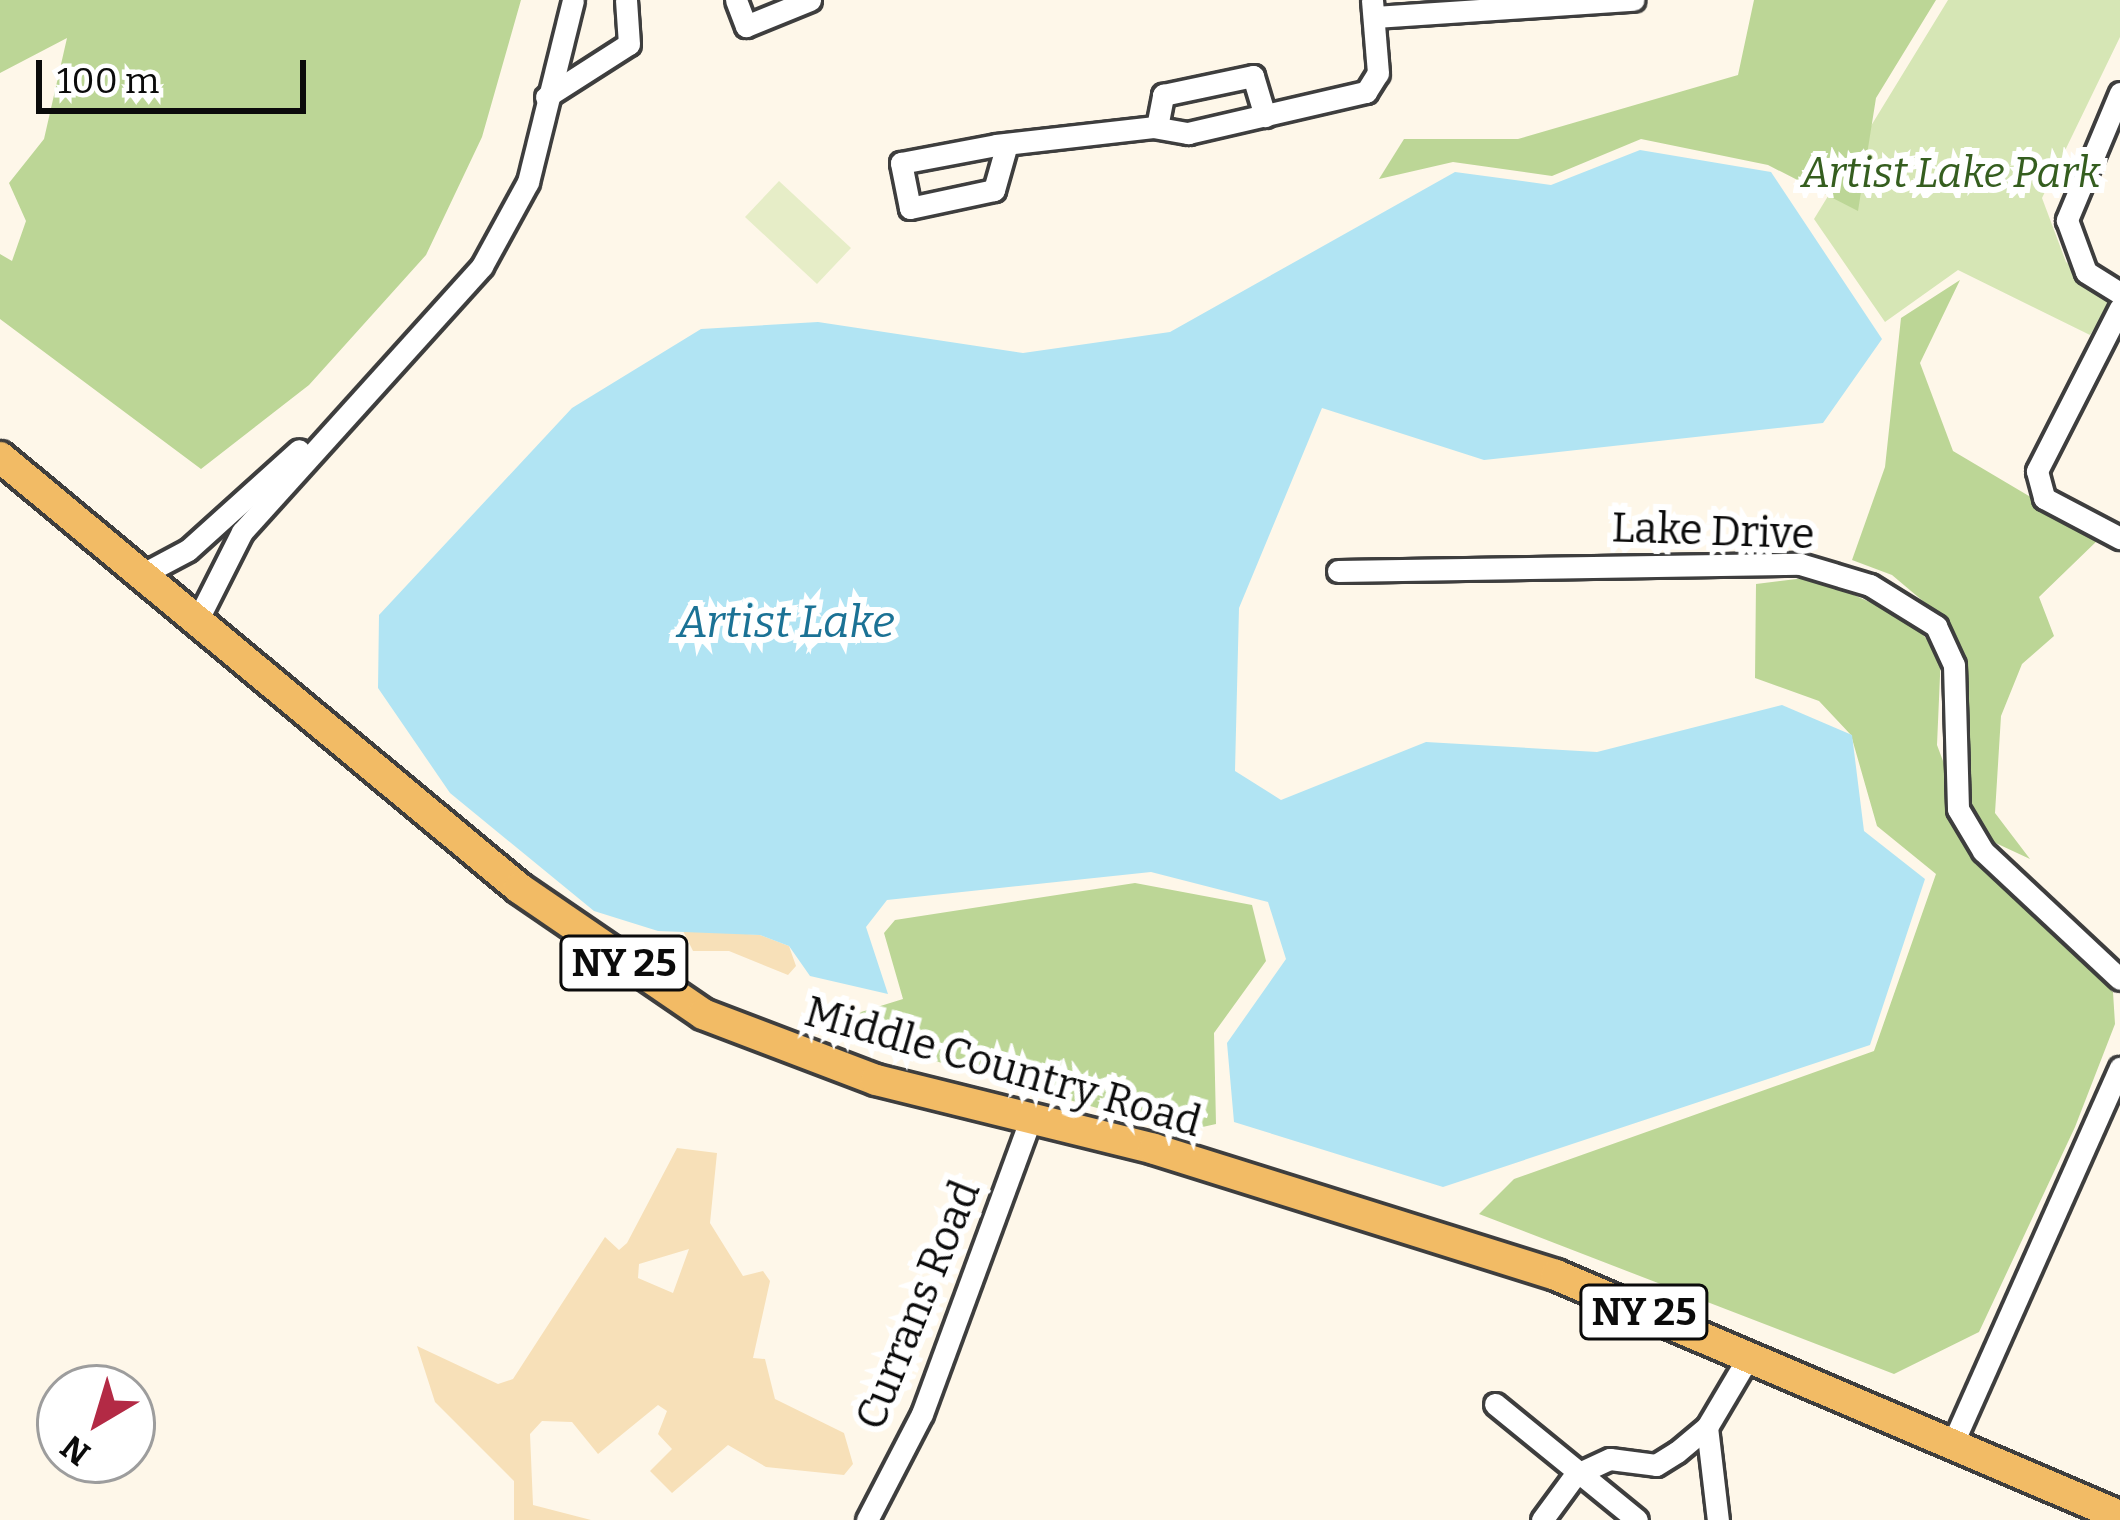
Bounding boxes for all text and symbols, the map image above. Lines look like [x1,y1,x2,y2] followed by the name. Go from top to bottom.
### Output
[42,36,312,110] scale bar
[57,59,159,103] text: 100 m
[1802,148,2100,198] park label: Artist Lake Park
[1611,502,1815,560] street label: Lake Drive
[677,596,895,650] water label: Artist Lake
[558,930,690,996] road number: NY 25
[799,986,1207,1148] street label: Middle Country Road
[845,1173,991,1437] street label: Currans Road
[1578,1279,1710,1345] road number: NY 25
[36,1364,156,1484] north arrow
[53,1426,98,1474] text: N

